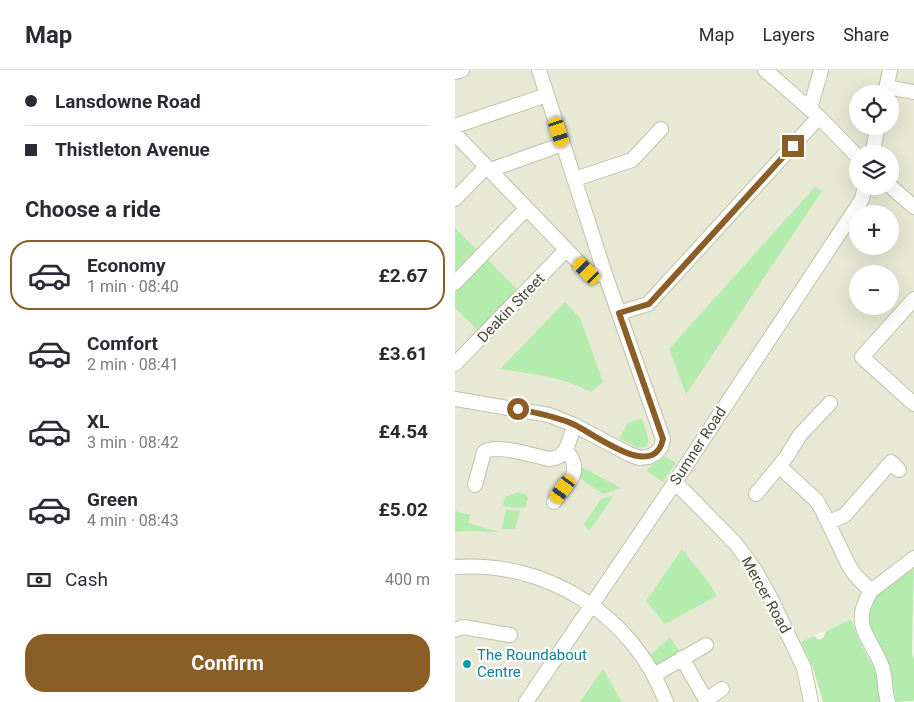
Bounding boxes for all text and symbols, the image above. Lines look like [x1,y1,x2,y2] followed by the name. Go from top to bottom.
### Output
[25,21,72,49] text: Map
[699,24,734,45] text: Map
[762,24,815,45] text: Layers
[843,24,889,45] text: Share
[849,85,899,315] map controls
[849,85,899,135] button: locate
[55,90,201,113] text: Lansdowne Road
[547,115,570,149] car
[782,135,804,157] route end
[55,138,210,161] text: Thistleton Avenue
[849,145,899,195] button: layers
[25,197,161,222] text: Choose a ride
[849,205,899,255] button: +
[27,253,72,298] icon: car
[87,254,166,277] text: Economy
[571,255,602,287] car
[378,264,428,287] text: £2.67
[849,265,899,315] button: −
[474,270,548,346] street label: Deakin Street
[87,277,179,296] text: 1 min · 08:40
[27,331,72,376] icon: car
[87,332,158,355] text: Comfort
[378,342,428,365] text: £3.61
[87,355,179,374] text: 2 min · 08:41
[507,398,529,420] route start
[666,403,730,489] street label: Sumner Road
[27,409,72,454] icon: car
[87,410,109,433] text: XL
[378,420,428,443] text: £4.54
[87,433,179,452] text: 3 min · 08:42
[548,472,577,506] car
[27,487,72,532] icon: car
[87,488,138,511] text: Green
[378,498,428,521] text: £5.02
[87,511,179,530] text: 4 min · 08:43
[738,553,794,637] street label: Mercer Road
[25,566,53,594] icon: cash
[65,568,108,591] text: Cash
[385,570,430,589] text: 400 m
[25,634,430,692] button: Confirm
[477,646,587,681] place label: The Roundabout Centre
[461,658,473,670] marker: The Roundabout Centre

